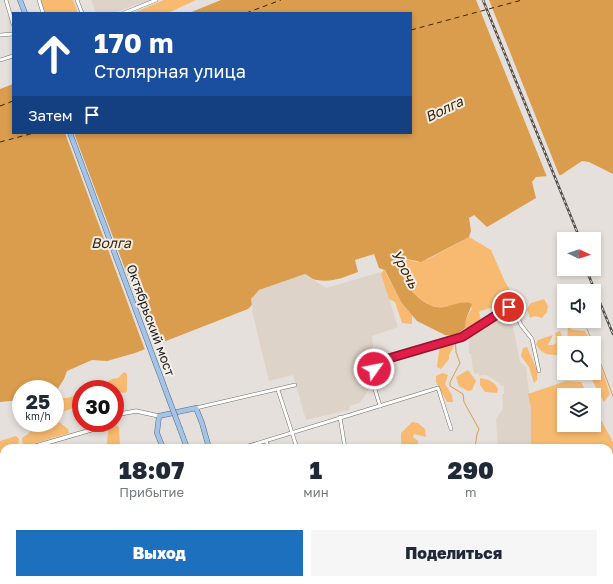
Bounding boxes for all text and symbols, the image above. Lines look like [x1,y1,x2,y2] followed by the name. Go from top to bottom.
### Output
[94,26,173,59] text: 170 m
[28,28,80,80] icon: ahead
[94,60,246,82] text: Столярная улица
[422,92,466,125] water label: Волга
[81,104,103,126] icon: arrive
[28,106,73,124] text: Затем
[557,232,601,276] north arrow
[557,232,601,432] map controls
[91,234,132,251] water label: Волга
[388,247,423,291] water label: Урочь
[123,262,179,379] street label: Октябрьский мост
[557,284,601,328] button: sound
[492,290,526,324] pin
[498,296,520,318] icon: arrive
[557,336,601,380] button: search
[353,348,395,390] position arrow
[72,380,124,432] speed limit sign: 30
[557,388,601,432] button: layers
[26,389,50,413] text: 25
[25,410,51,422] text: km/h
[119,455,184,484] text: 18:07
[310,455,322,484] text: 1
[448,455,494,484] text: 290
[119,484,184,500] text: Прибытие
[303,484,329,500] text: мин
[465,484,477,500] text: m
[16,530,303,576] button: Выход
[311,530,597,576] button: Поделиться

